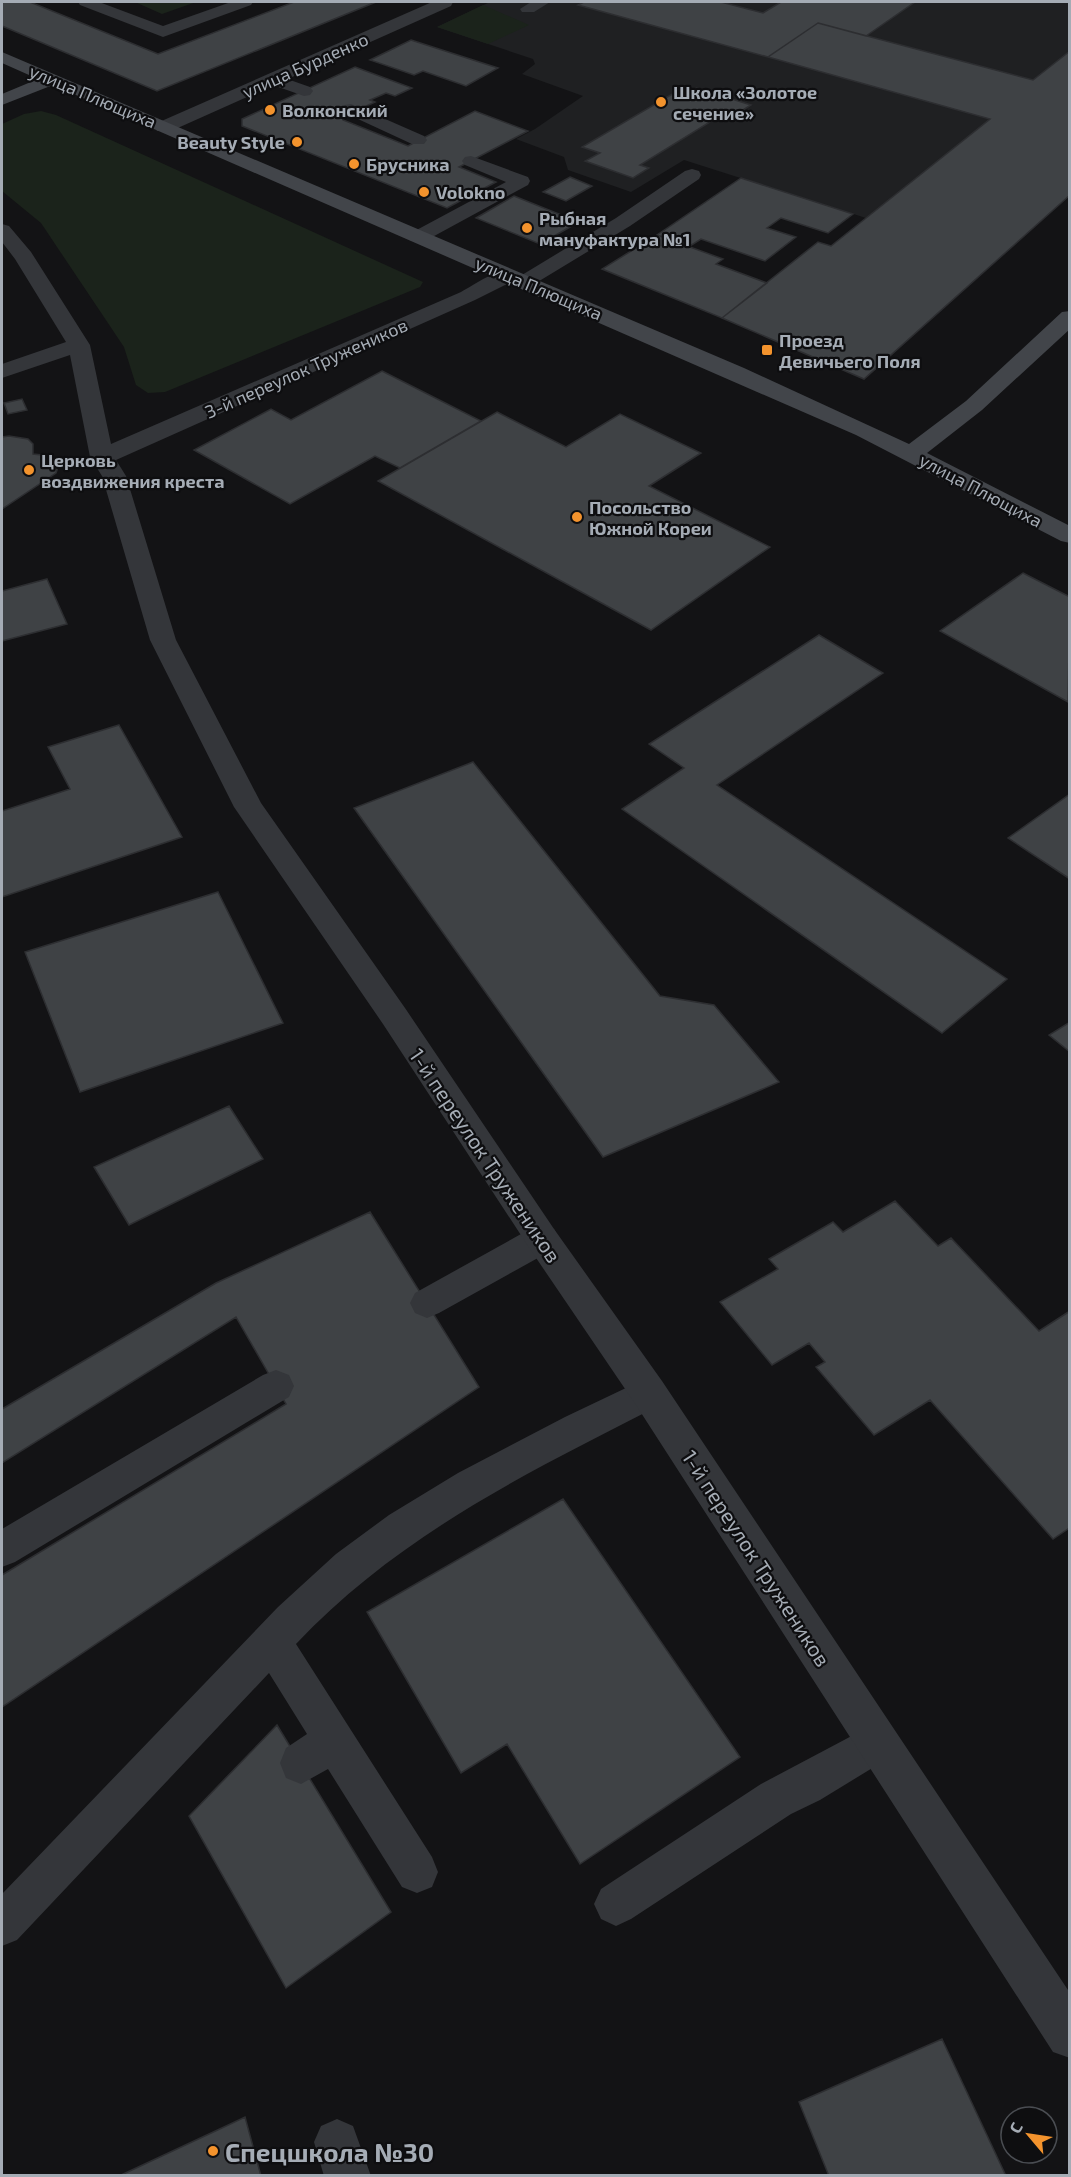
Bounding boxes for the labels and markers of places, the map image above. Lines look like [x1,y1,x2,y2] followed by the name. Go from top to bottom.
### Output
[673,81,817,124] place label: Школа «Золотое сечение»
[654,95,668,109] marker: Школа «Золотое сечение»
[282,99,388,121] place label: Волконский
[263,103,277,117] marker: Волконский
[177,131,285,153] place label: Beauty Style
[290,135,304,149] marker: Beauty Style
[366,153,450,175] place label: Брусника
[347,157,361,171] marker: Брусника
[436,181,505,203] place label: Volokno
[417,185,431,199] marker: Volokno
[539,207,691,250] place label: Рыбная мануфактура №1
[520,221,534,235] marker: Рыбная мануфактура №1
[779,329,921,372] place label: Проезд Девичьего Поля
[760,343,774,357] marker: Проезд Девичьего Поля
[41,449,225,492] place label: Церковь воздвижения креста
[22,463,36,477] marker: Церковь воздвижения креста
[589,496,712,539] place label: Посольство Южной Кореи
[570,510,584,524] marker: Посольство Южной Кореи
[225,2136,434,2167] place label: Спецшкола №30
[206,2144,220,2158] marker: Спецшкола №30

